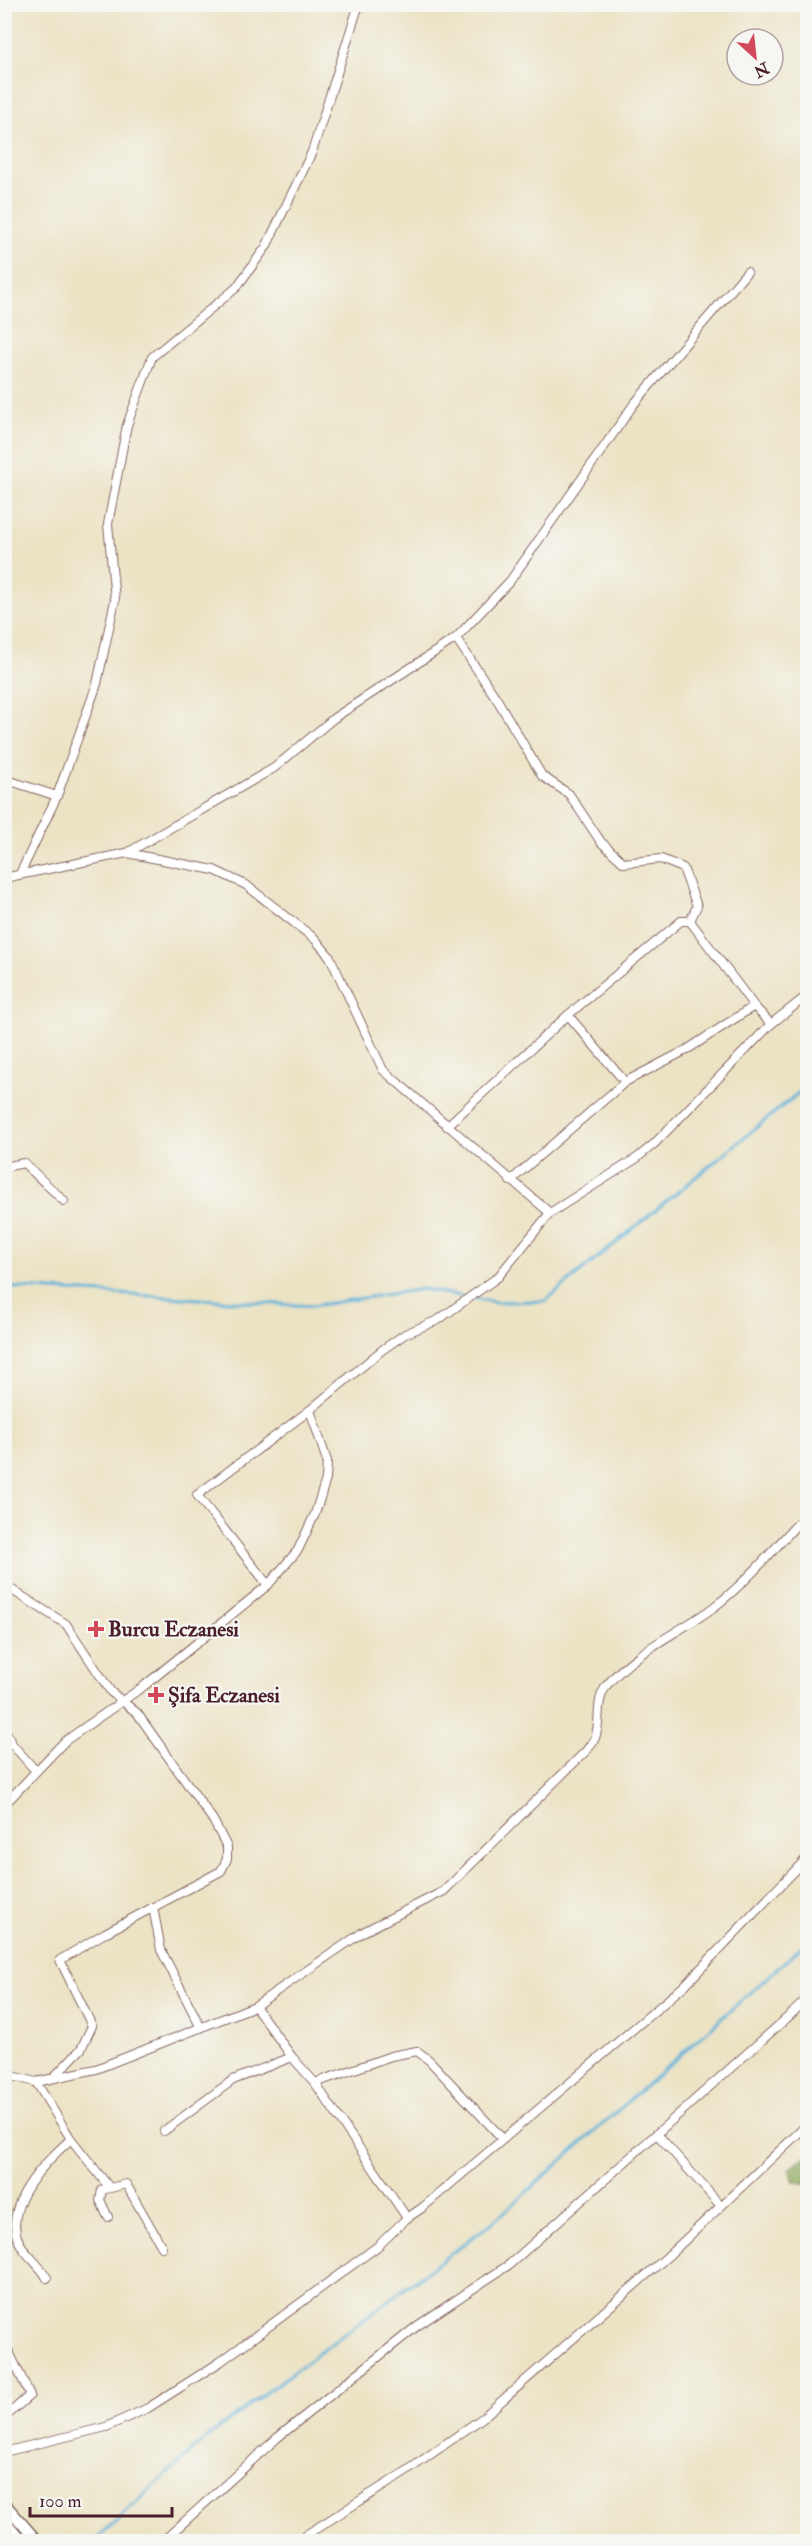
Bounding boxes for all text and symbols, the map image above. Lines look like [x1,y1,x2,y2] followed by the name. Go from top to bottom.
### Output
[725,27,785,87] north arrow
[750,57,773,82] text: N
[108,1616,239,1643] place label: Burcu Eczanesi
[89,1622,103,1636] marker: Burcu Eczanesi
[168,1682,280,1709] place label: Şifa Eczanesi
[149,1688,163,1702] marker: Şifa Eczanesi
[30,2480,172,2518] scale bar
[39,2490,82,2513] text: 100 m

